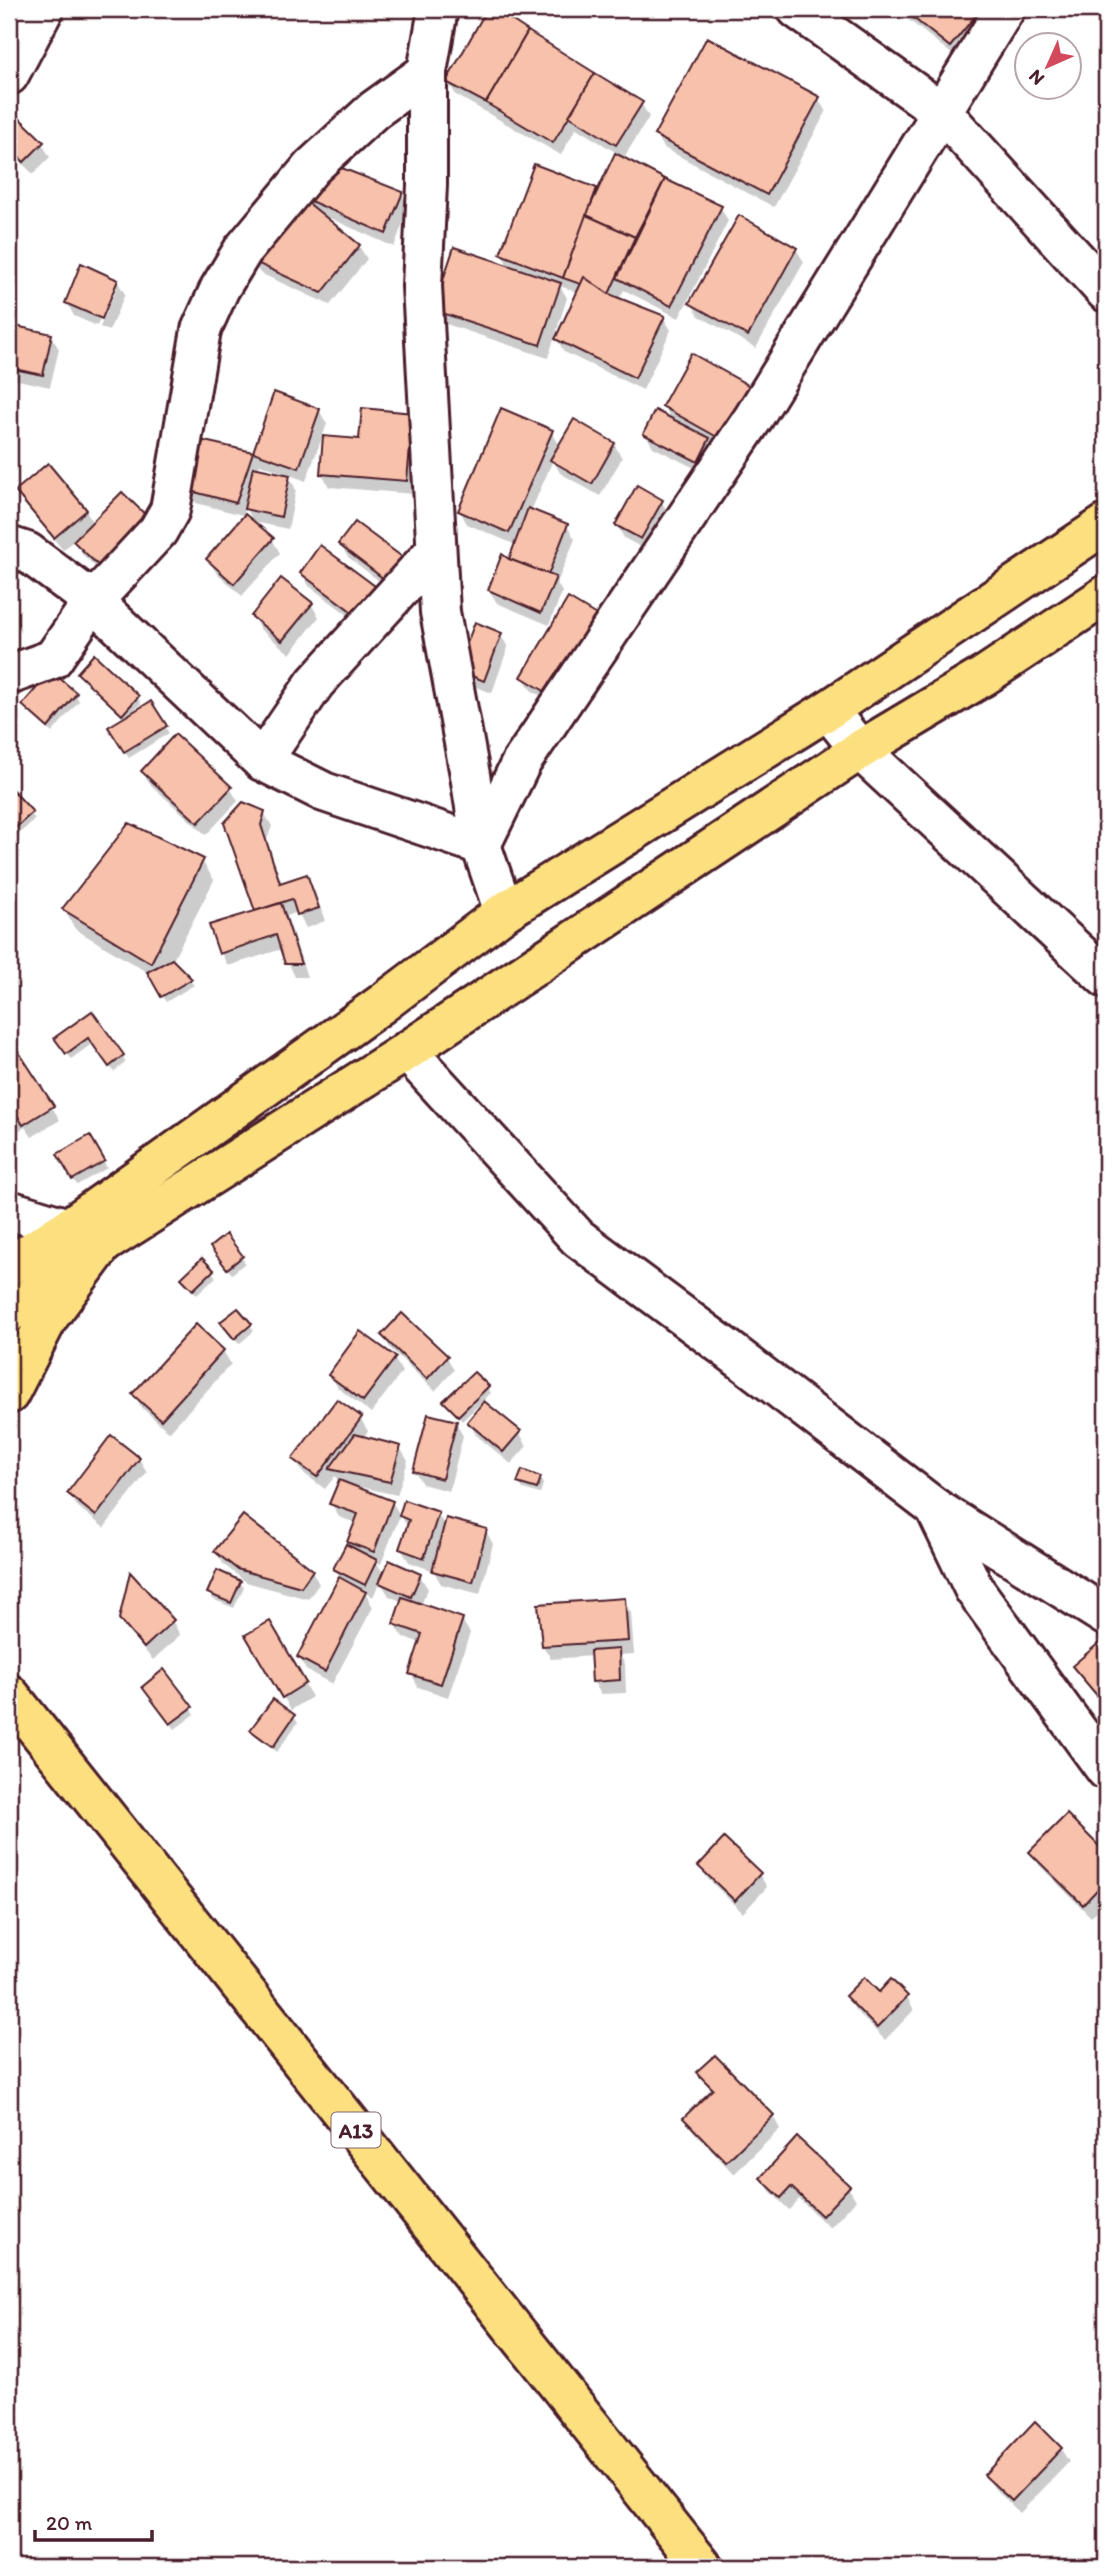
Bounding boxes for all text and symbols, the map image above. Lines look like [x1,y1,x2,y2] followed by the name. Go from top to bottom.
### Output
[1014,32,1084,102] north arrow
[1024,65,1049,90] text: N
[332,2112,380,2148] road number: A13
[35,2499,152,2543] scale bar
[46,2510,93,2535] text: 20 m

